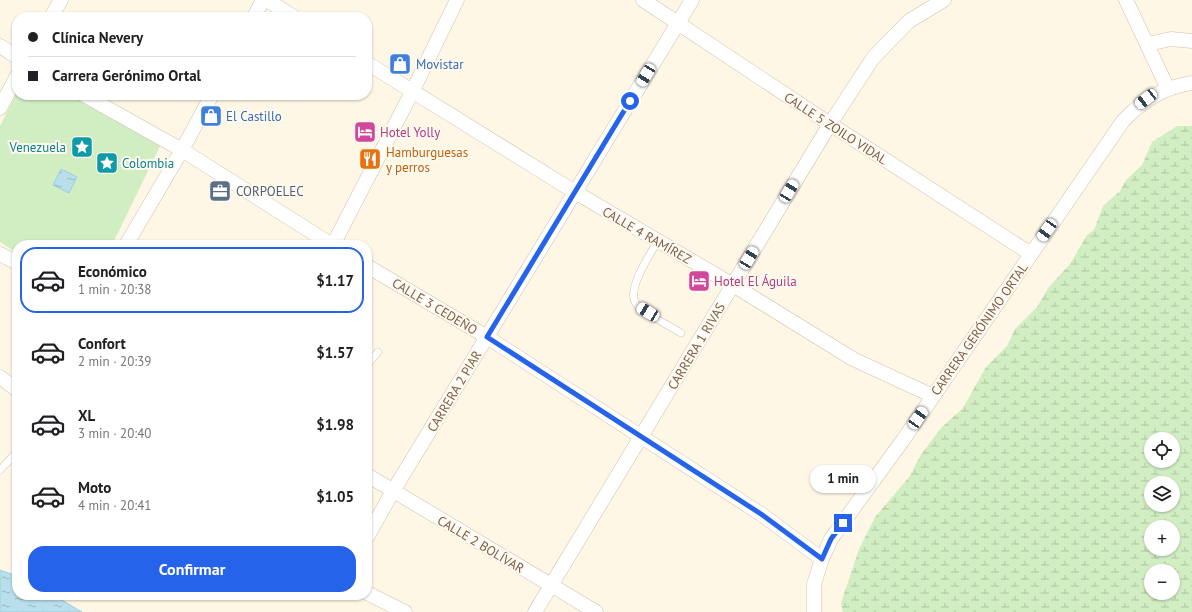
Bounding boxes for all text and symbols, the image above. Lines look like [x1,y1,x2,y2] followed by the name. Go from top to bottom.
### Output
[52,28,143,47] text: Clínica Nevery
[387,51,413,77] shop icon: Movistar
[416,56,464,73] place label: Movistar
[635,62,657,88] car
[52,66,201,85] text: Carrera Gerónimo Ortal
[1133,87,1159,111] car
[781,89,891,168] street label: CALLE 5 ZOILO VIDAL
[621,92,639,110] route start
[198,103,224,129] shop icon: El Castillo
[226,108,282,125] place label: El Castillo
[352,119,378,145] hotel icon: Hotel Yolly
[380,124,440,141] place label: Hotel Yolly
[69,134,95,160] place icon: Venezuela
[9,139,66,156] place label: Venezuela
[386,144,468,176] place label: Hamburguesas y perros
[357,146,383,172] restaurant icon: Hamburguesas y perros
[94,150,120,176] place icon: Colombia
[122,155,174,172] place label: Colombia
[207,178,233,204] office icon: CORPOELEC
[778,178,800,204] car
[236,183,304,200] place label: CORPOELEC
[599,203,694,268] street label: CALLE 4 RAMÍREZ
[1035,217,1059,243] car
[738,245,760,271] car
[927,260,1032,399] street label: CARRERA GERÓNIMO ORTAL
[30,262,66,298] icon: car
[78,262,147,281] text: Económico
[686,268,712,294] hotel icon: Hotel El Águila
[316,271,354,290] text: $1.17
[714,273,797,290] place label: Hotel El Águila
[389,274,481,339] street label: CALLE 3 CEDEÑO
[78,281,151,298] text: 1 min · 20:38
[664,300,729,393] street label: CARRERA 1 RIVAS
[635,301,661,323] car
[30,334,66,370] icon: car
[78,334,126,353] text: Confort
[316,343,354,362] text: $1.57
[423,347,486,435] street label: CARRERA 2 PIAR
[78,353,151,370] text: 2 min · 20:39
[906,405,930,431] car
[30,406,66,442] icon: car
[78,406,95,425] text: XL
[316,415,354,434] text: $1.98
[78,425,151,442] text: 3 min · 20:40
[1144,432,1180,600] map controls
[1144,432,1180,468] button: locate
[810,465,876,493] callout: 1 min
[827,470,859,487] text: 1 min
[1144,476,1180,512] button: layers
[30,478,66,514] icon: car
[78,478,111,497] text: Moto
[316,487,354,506] text: $1.05
[78,497,151,514] text: 4 min · 20:41
[434,512,527,577] street label: CALLE 2 BOLÍVAR
[834,514,852,532] route end
[1144,520,1180,556] button: +
[28,546,356,592] button: Confirmar
[1144,564,1180,600] button: −

